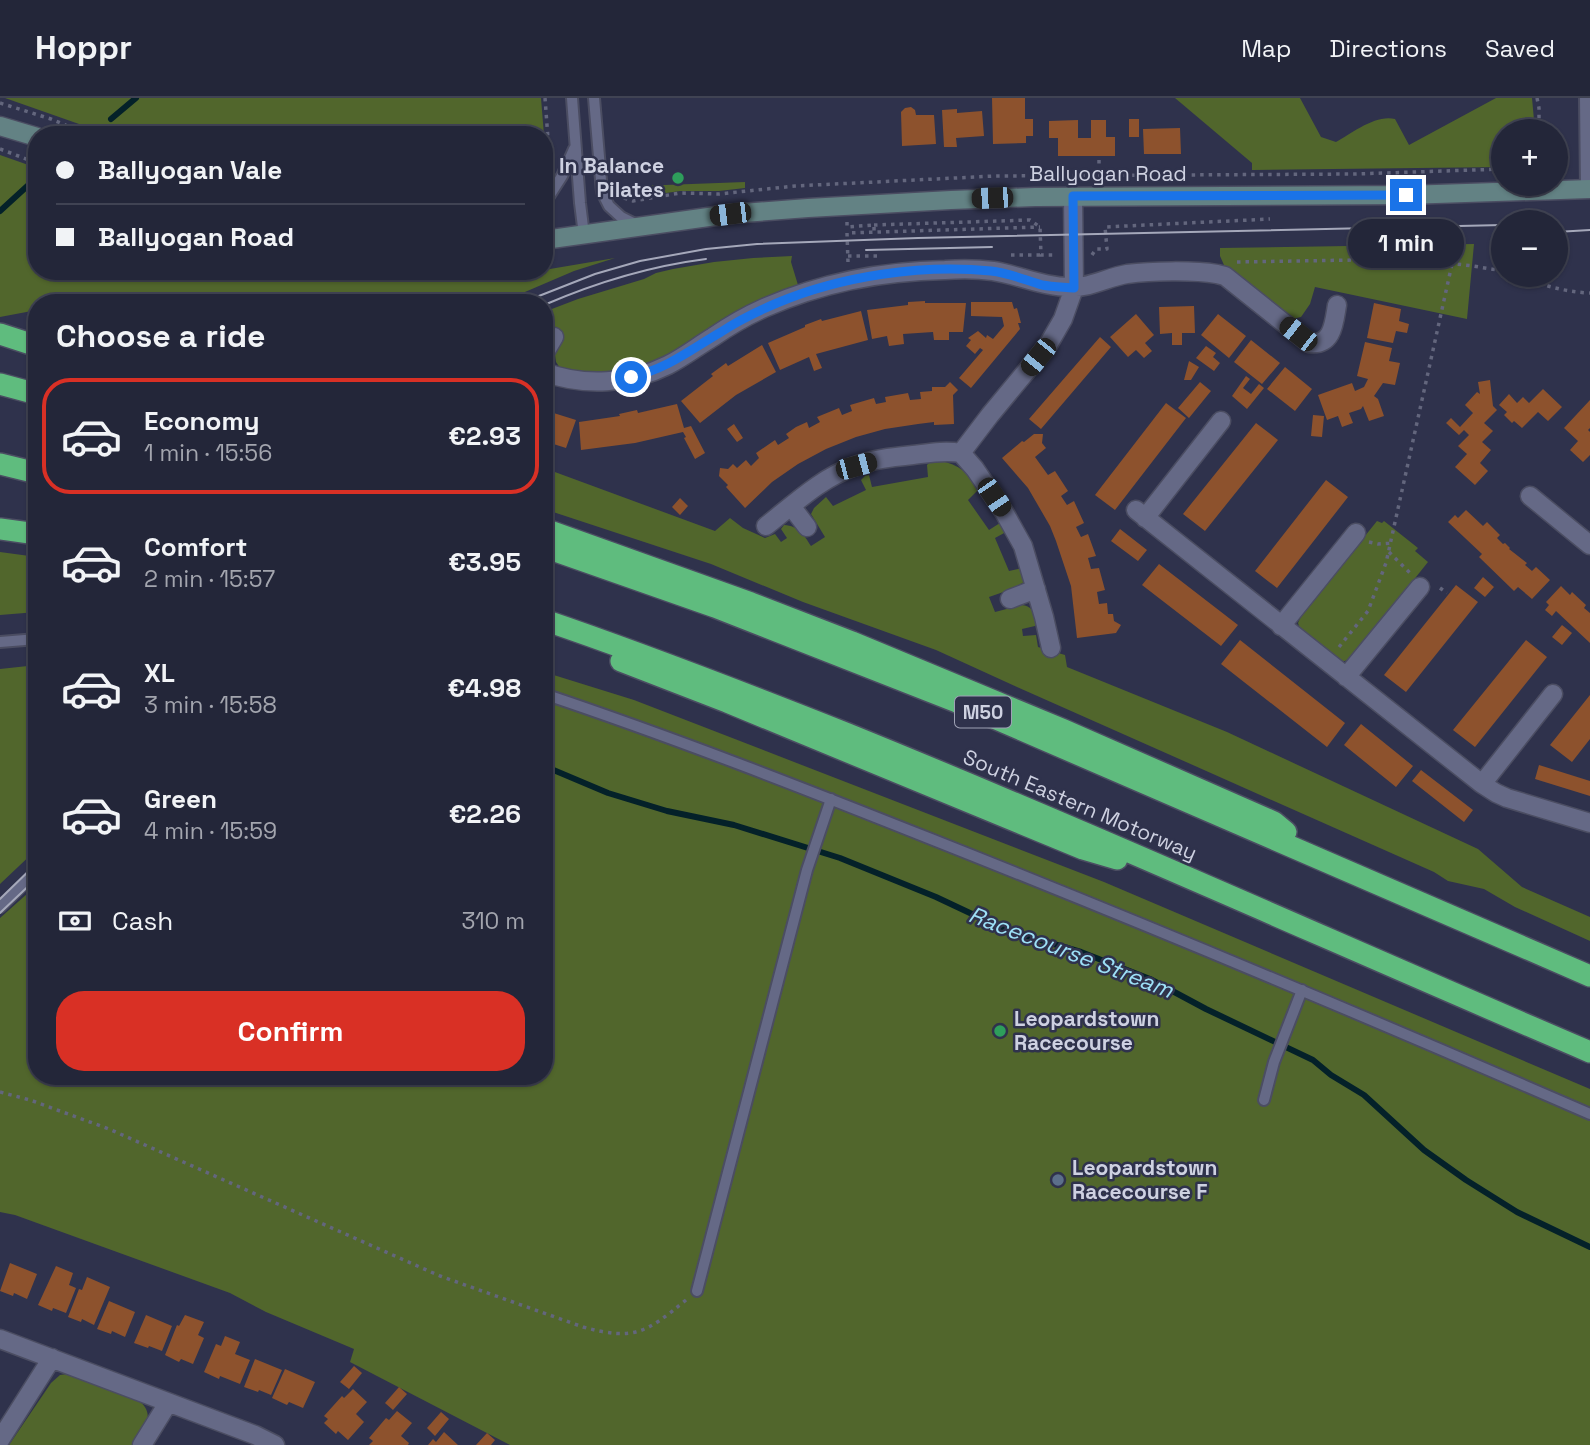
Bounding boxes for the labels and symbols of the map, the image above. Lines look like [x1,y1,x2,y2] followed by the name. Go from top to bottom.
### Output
[559,152,664,203] place label: In Balance Pilates
[1029,160,1187,187] street label: Ballyogan Road
[670,170,686,186] marker: In Balance Pilates
[1390,179,1422,211] route end
[971,187,1014,209] car
[708,201,753,227] car
[1348,220,1464,268] callout: 1 min
[1275,313,1322,355] car
[1017,334,1060,380] car
[615,361,647,393] route start
[833,450,880,482] car
[974,474,1015,520] car
[955,696,1011,727] road number: M50
[959,743,1201,866] street label: South Eastern Motorway
[965,899,1179,1005] water label: Racecourse Stream
[1014,1005,1159,1056] place label: Leopardstown Racecourse
[992,1023,1008,1039] marker: Leopardstown Racecourse
[1072,1154,1217,1205] place label: Leopardstown Racecourse F
[1050,1172,1066,1188] marker: Leopardstown Racecourse F

